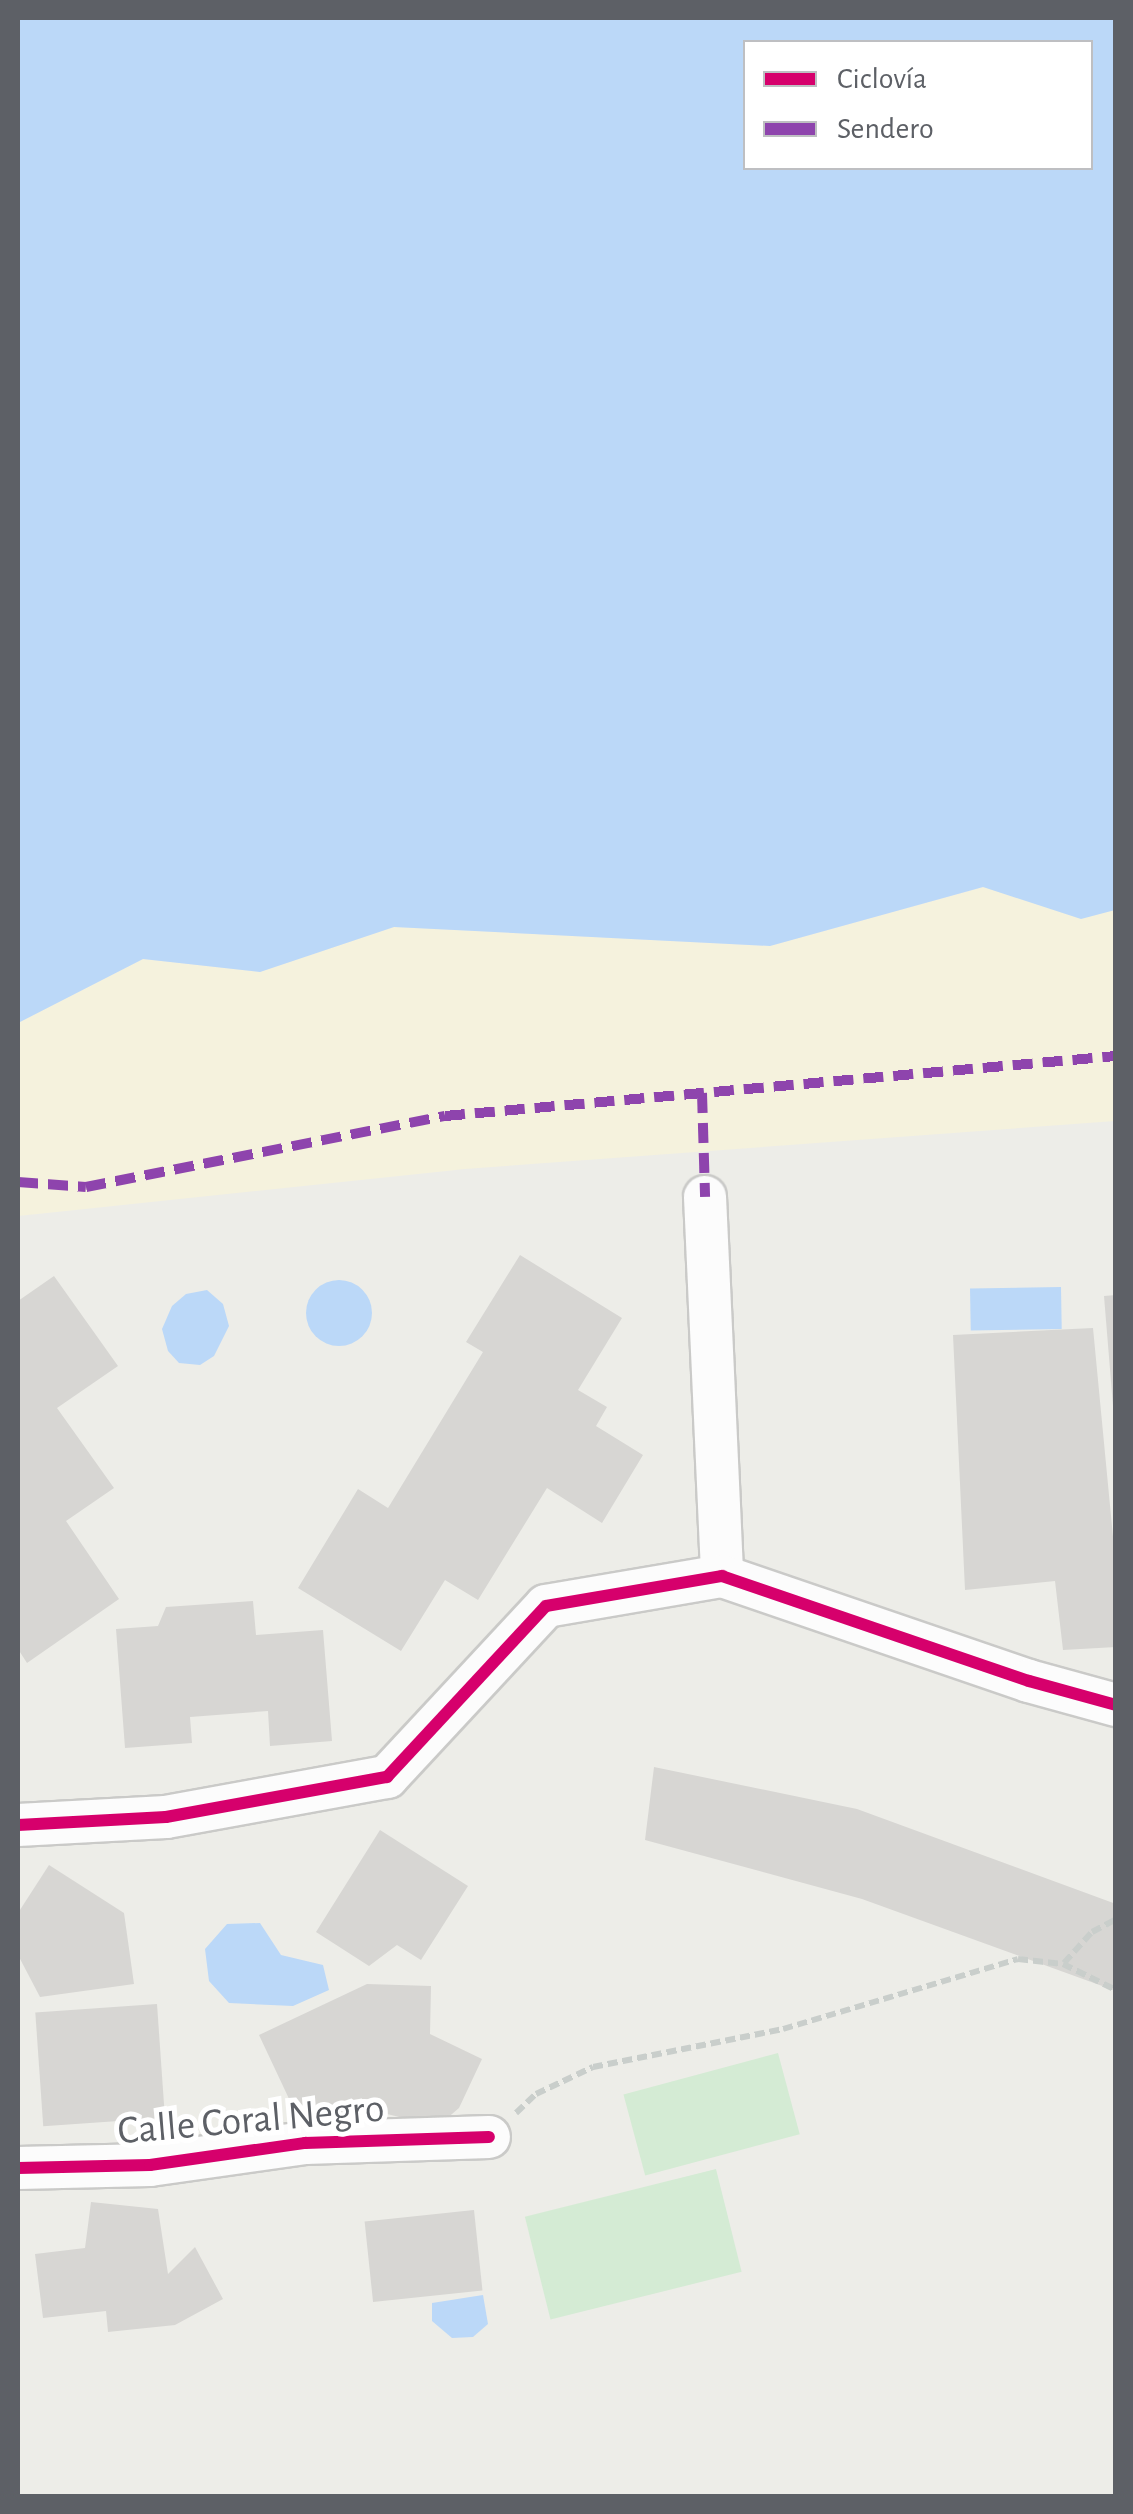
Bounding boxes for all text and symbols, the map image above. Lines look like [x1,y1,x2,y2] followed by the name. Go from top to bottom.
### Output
[743,40,1093,170] legend
[837,64,927,94] text: Ciclovía
[837,114,934,144] text: Sendero
[116,2084,386,2156] street label: Calle Coral Negro

